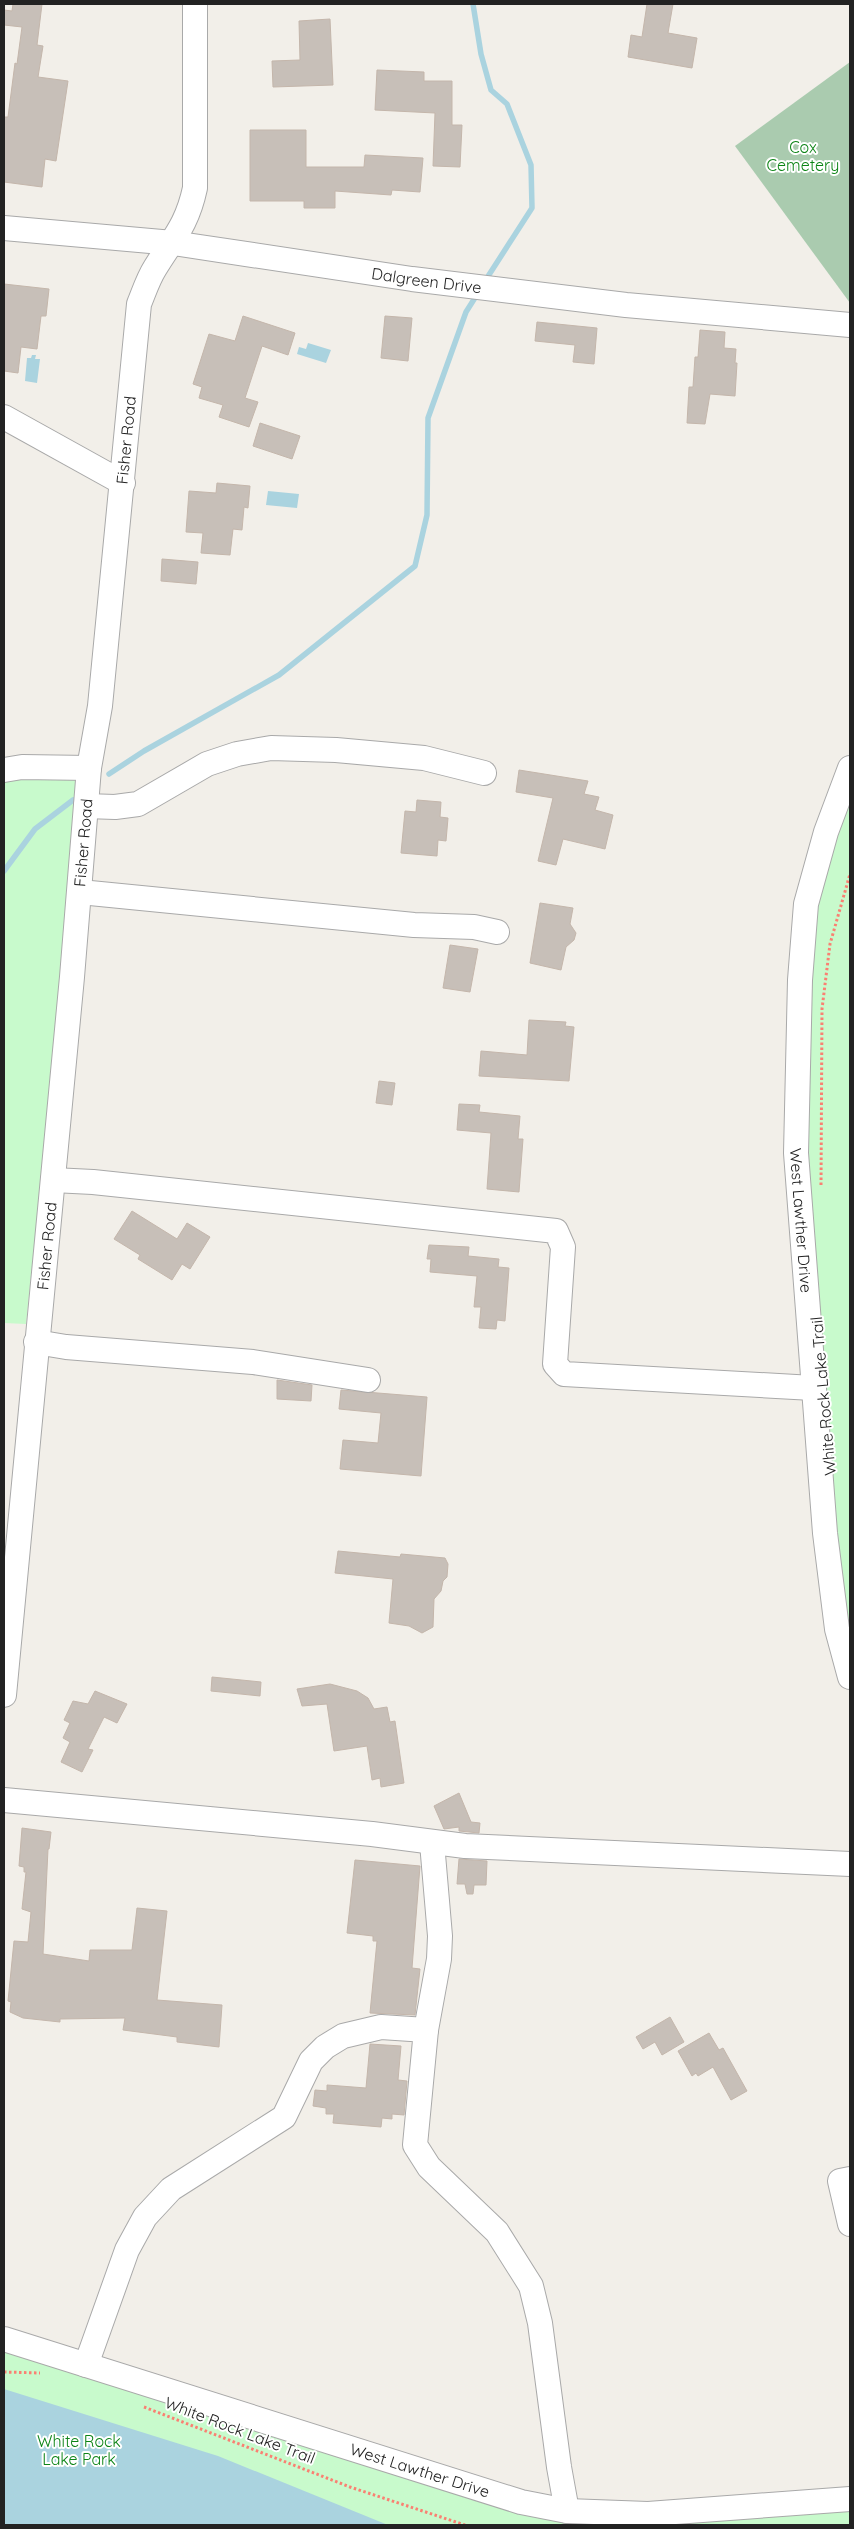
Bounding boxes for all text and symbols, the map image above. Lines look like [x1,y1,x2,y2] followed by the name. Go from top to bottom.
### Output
[767,137,839,175] park label: Cox Cemetery
[370,263,483,297] street label: Dalgreen Drive
[112,395,140,485] street label: Fisher Road
[69,798,96,888] street label: Fisher Road
[786,1147,817,1294] street label: West Lawther Drive
[32,1201,61,1291] street label: Fisher Road
[806,1316,840,1476] street label: White Rock Lake Trail
[162,2392,318,2468] street label: White Rock Lake Trail
[37,2431,121,2469] park label: White Rock Lake Park
[348,2439,492,2501] street label: West Lawther Drive

